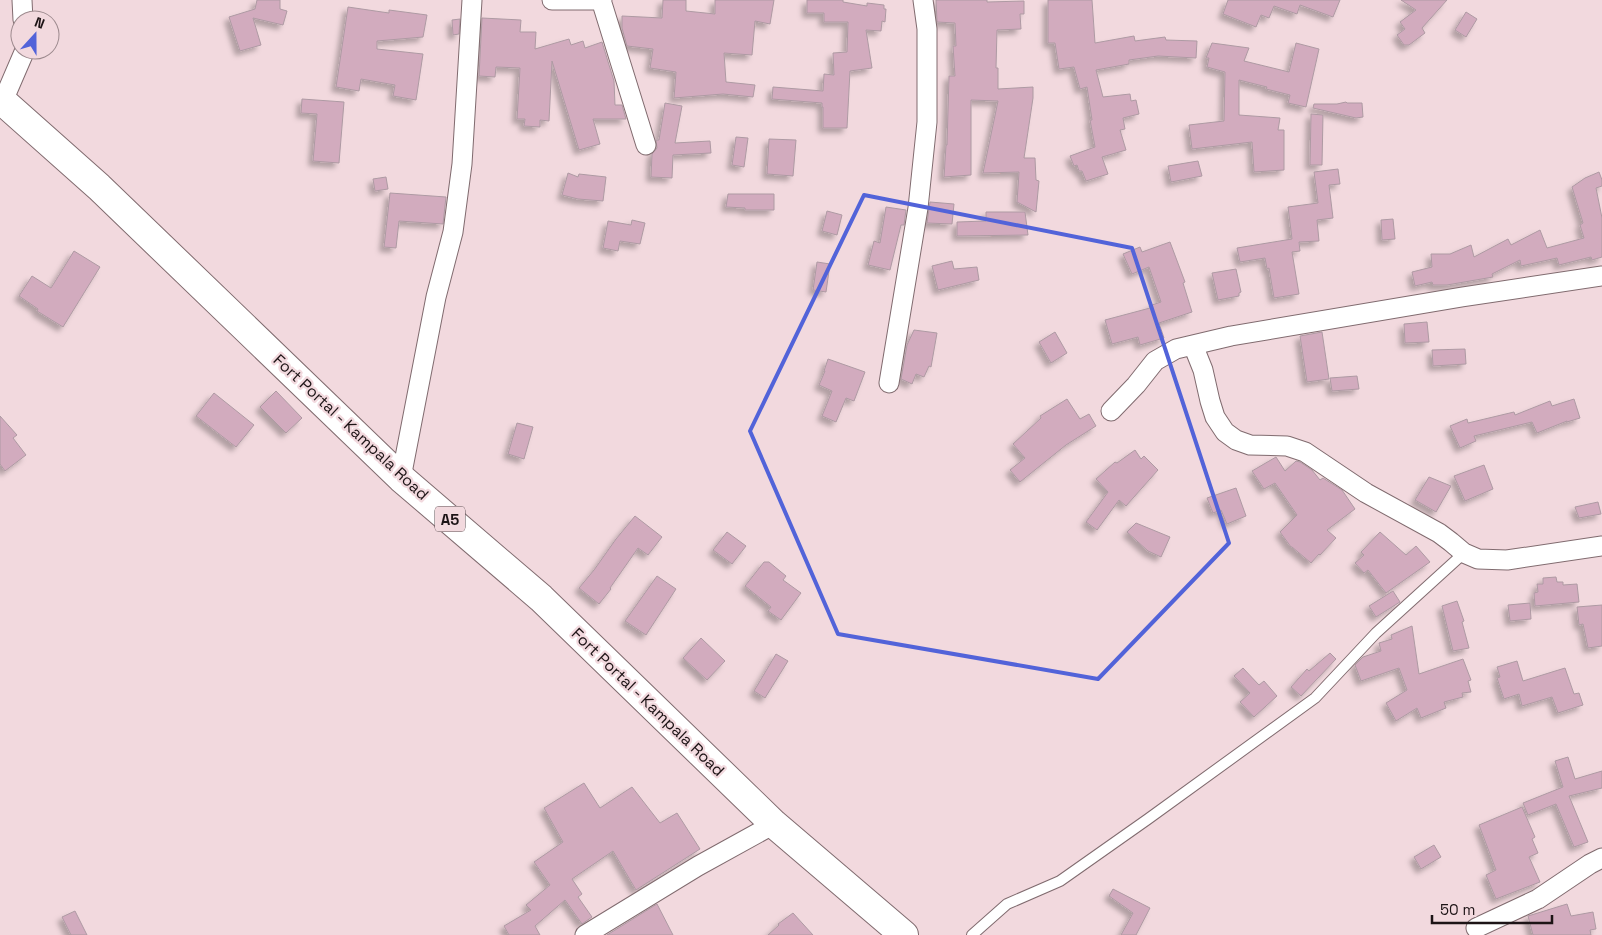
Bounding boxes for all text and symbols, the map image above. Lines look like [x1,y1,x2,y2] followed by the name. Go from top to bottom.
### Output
[10,10,60,60] north arrow
[32,13,47,33] text: N
[269,349,433,505] street label: Fort Portal - Kampala Road
[435,506,465,532] road number: A5
[567,623,729,781] street label: Fort Portal - Kampala Road
[1432,892,1552,924] scale bar
[1440,900,1475,919] text: 50 m

